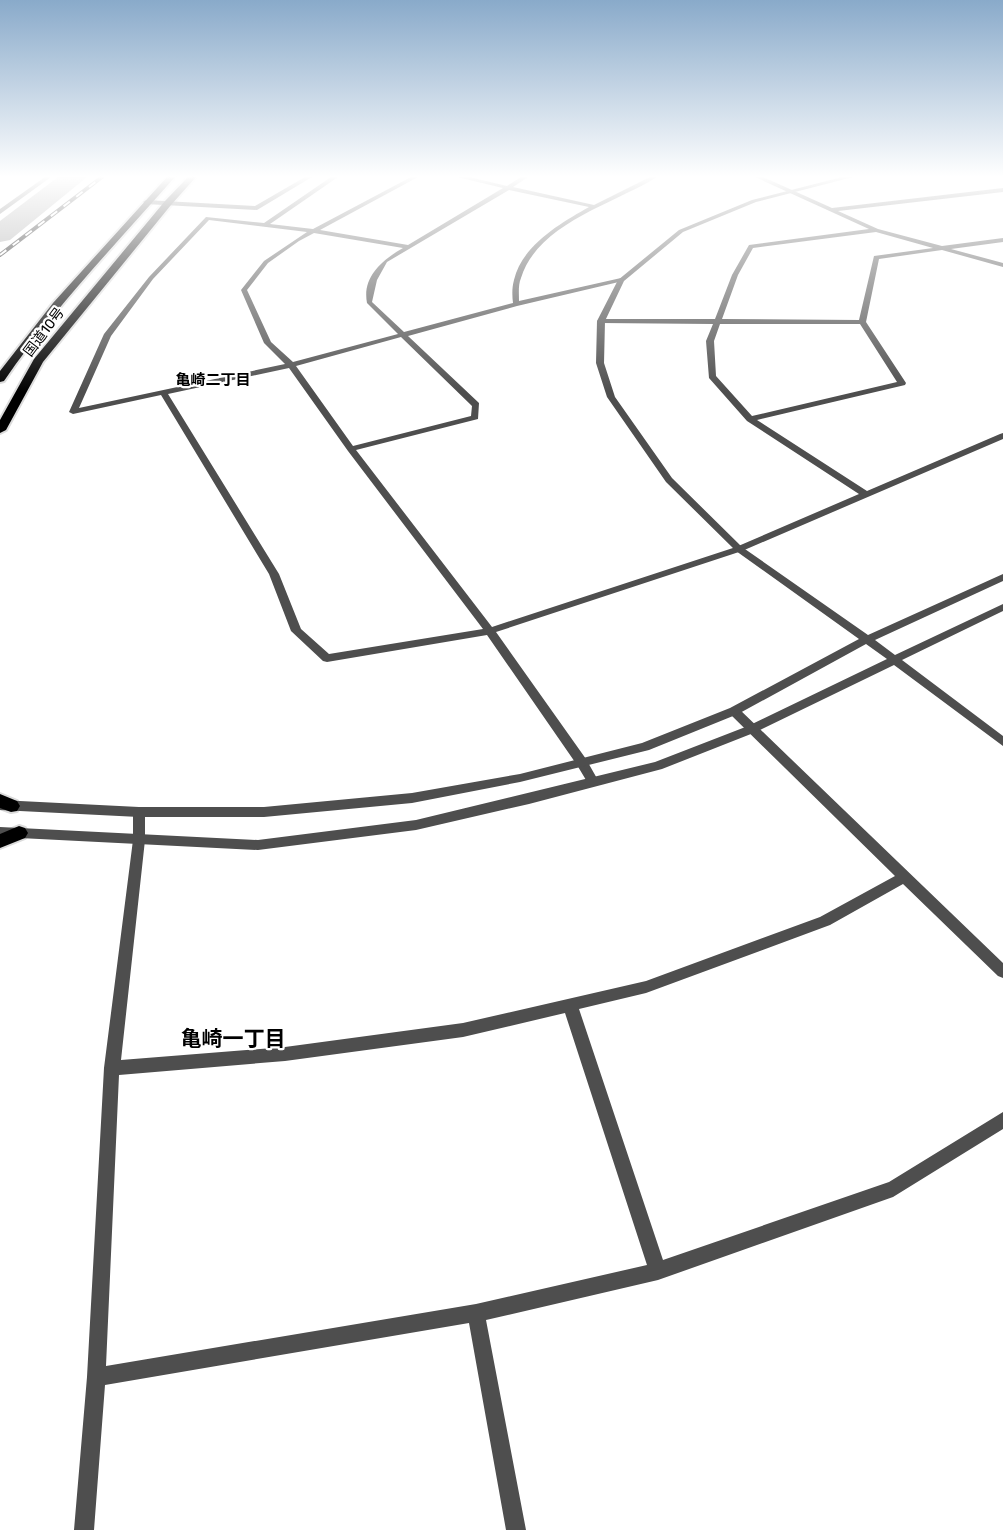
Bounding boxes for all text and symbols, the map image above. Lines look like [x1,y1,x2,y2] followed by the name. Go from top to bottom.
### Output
[20,304,68,360] street label: 国道10号
[175,371,251,389] district label: 亀崎二丁目
[181,1026,286,1051] district label: 亀崎一丁目

